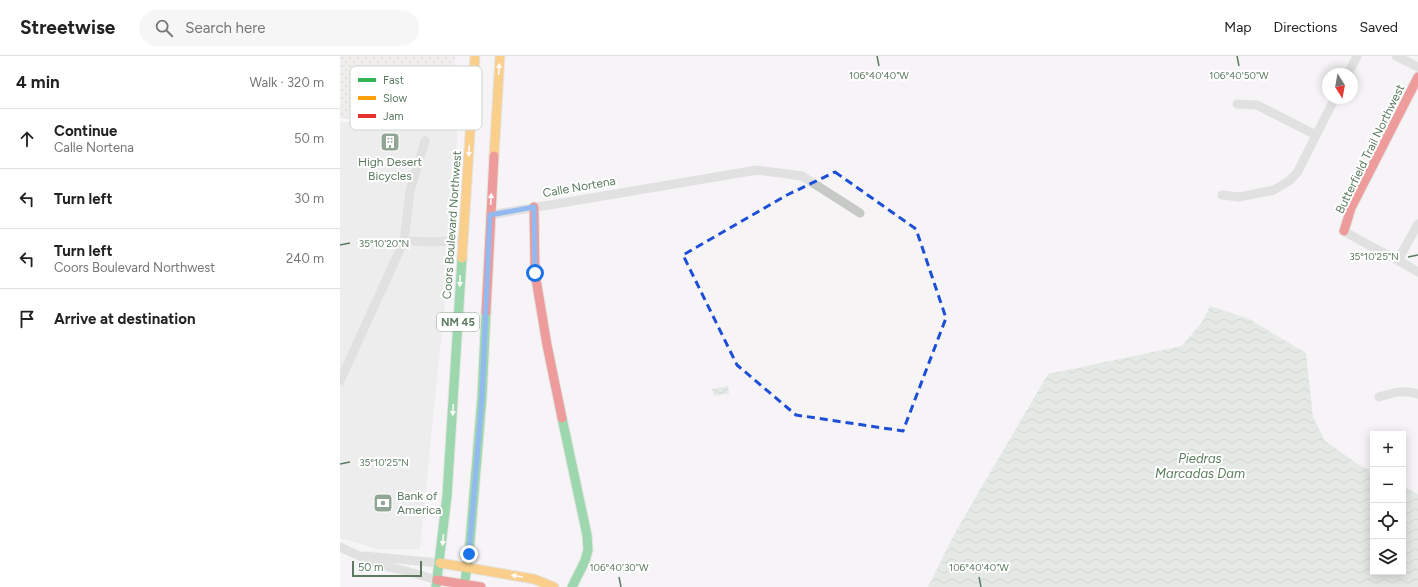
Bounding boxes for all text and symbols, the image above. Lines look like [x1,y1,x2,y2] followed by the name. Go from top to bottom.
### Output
[139,10,419,46] search box
[20,16,115,39] text: Streetwise
[153,17,175,39] icon: search
[185,19,265,37] text: Search here
[1224,19,1252,36] text: Map
[1274,19,1337,36] text: Directions
[1359,19,1398,36] text: Saved
[495,63,502,75] one-way arrow
[350,66,482,130] legend
[1322,68,1358,104] north arrow
[849,69,909,82] text: 106°40'40"W
[1209,69,1269,82] text: 106°40'50"W
[16,72,60,92] text: 4 min
[383,74,404,87] text: Fast
[250,75,324,90] text: Walk · 320 m
[1333,82,1408,216] street label: Butterfield Trail Northwest
[383,92,407,105] text: Slow
[383,110,404,123] text: Jam
[54,122,117,140] text: Continue
[16,128,38,150] icon: ahead
[294,131,324,146] text: 50 m
[379,131,401,153] building icon: High Desert Bicycles
[54,140,134,155] text: Calle Nortena
[466,145,473,157] one-way arrow
[440,150,464,300] street label: Coors Boulevard Northwest
[358,155,422,183] place label: High Desert Bicycles
[541,174,617,200] street label: Calle Nortena
[16,188,38,210] icon: left
[54,190,112,208] text: Turn left
[294,191,324,206] text: 30 m
[488,192,494,205] one-way arrow
[359,237,409,250] text: 35°10'20"N
[54,242,112,260] text: Turn left
[16,248,38,270] icon: left
[1349,250,1399,263] text: 35°10'25"N
[286,251,324,266] text: 240 m
[54,260,215,275] text: Coors Boulevard Northwest
[526,264,544,282] route start
[457,274,464,287] one-way arrow
[16,308,38,330] icon: arrive
[54,310,195,328] text: Arrive at destination
[437,313,479,331] road number: NM 45
[449,404,456,416] one-way arrow
[1370,431,1406,575] map controls
[1370,431,1406,467] button: +
[1155,451,1245,481] water label: Piedras Marcadas Dam
[359,456,409,469] text: 35°10'25"N
[1370,467,1406,503] button: −
[397,489,441,517] place label: Bank of America
[372,492,394,514] bank icon: Bank of America
[1370,503,1406,539] button: locate
[440,534,446,546] one-way arrow
[1370,539,1406,575] button: layers
[460,545,478,563] route end
[352,559,422,578] scale bar
[358,561,383,574] text: 50 m
[589,561,649,574] text: 106°40'30"W
[949,561,1009,574] text: 106°40'40"W
[511,573,523,579] one-way arrow

